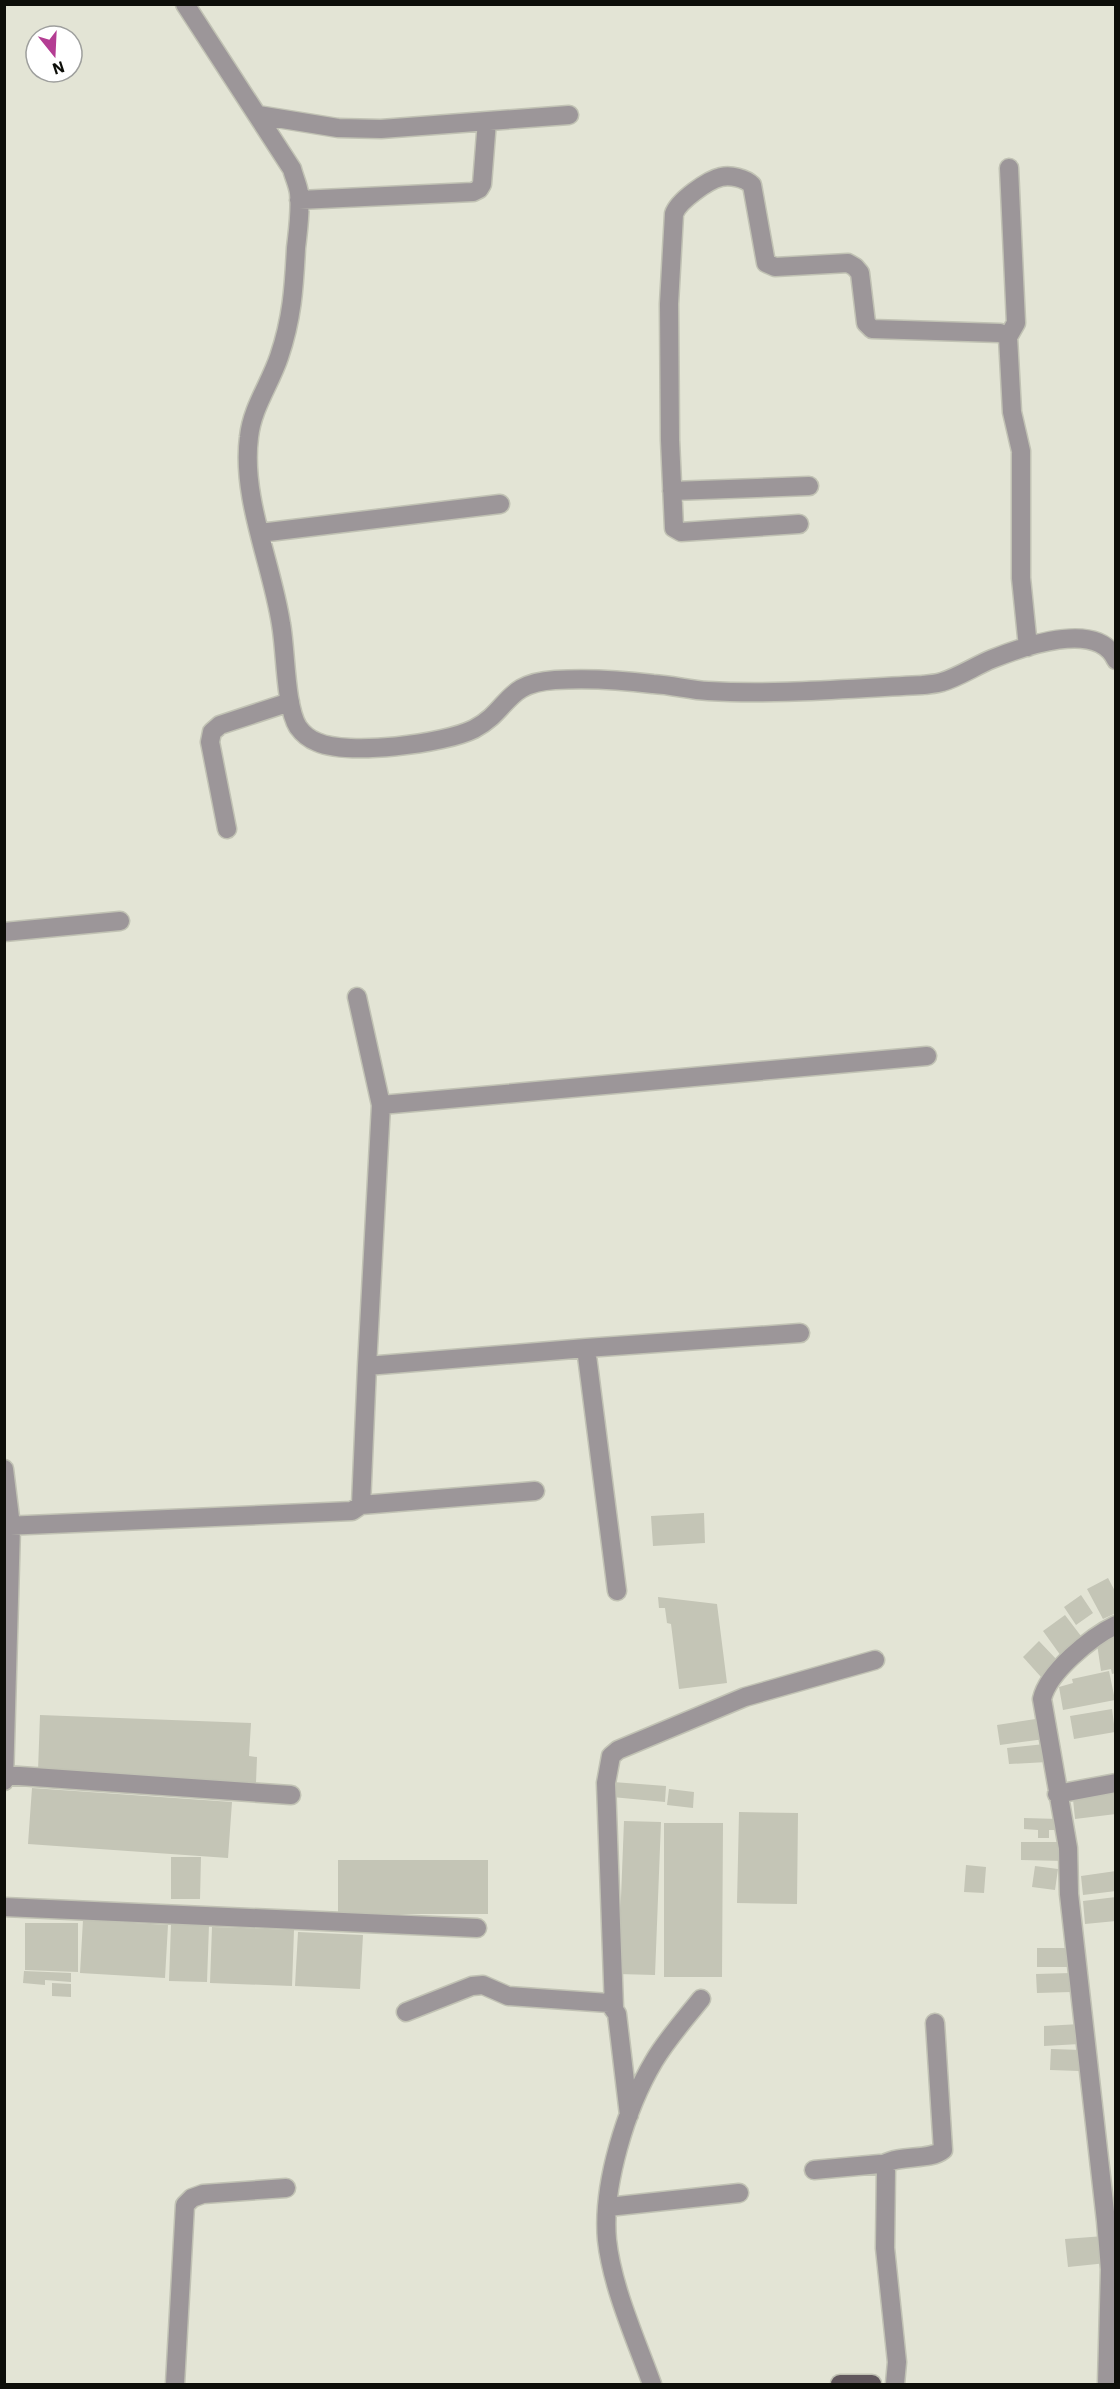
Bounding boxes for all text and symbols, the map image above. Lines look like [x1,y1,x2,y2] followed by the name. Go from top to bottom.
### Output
[24,24,84,84] north arrow
[50,57,67,80] text: N

